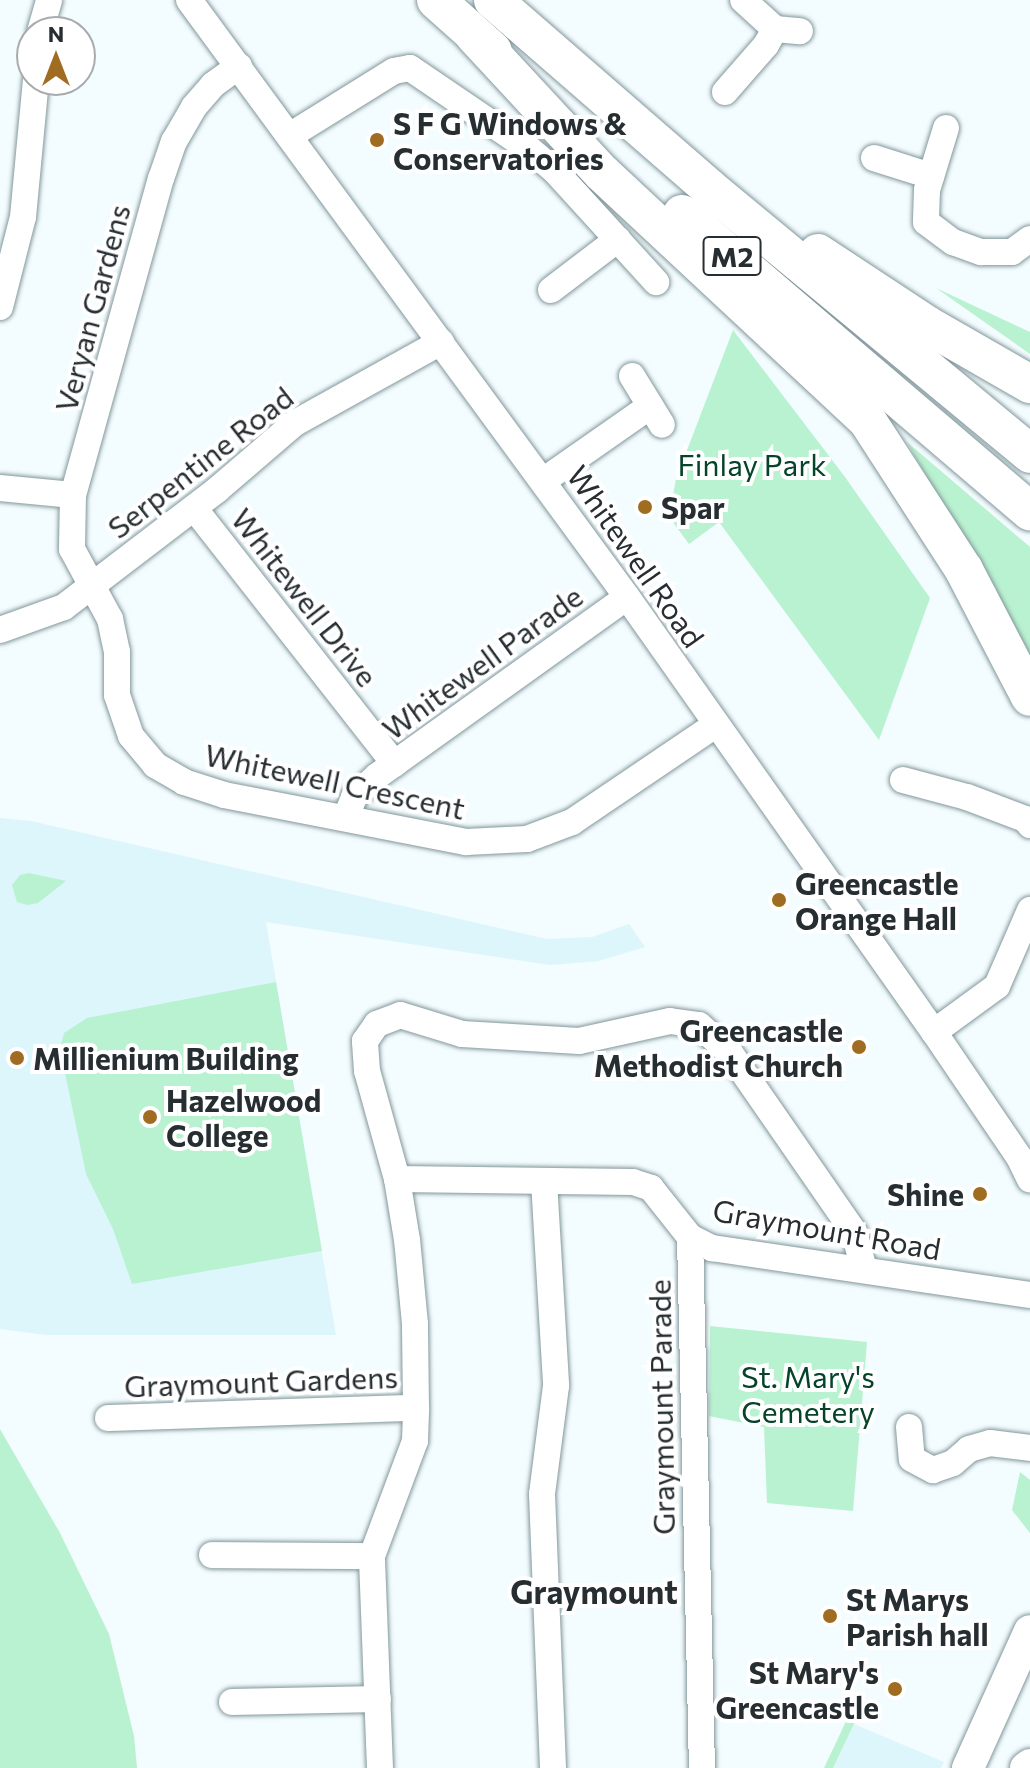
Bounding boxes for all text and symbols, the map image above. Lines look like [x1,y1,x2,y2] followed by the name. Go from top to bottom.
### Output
[16,16,96,96] north arrow
[48,20,64,47] text: N
[393,105,627,176] place label: S F G Windows & Conservatories
[368,131,386,149] marker: S F G Windows & Conservatories
[47,200,137,416] street label: Veryan Gardens
[702,232,762,280] road number: M2
[100,379,300,545] street label: Serpentine Road
[677,446,827,482] park label: Finlay Park
[560,458,712,654] street label: Whitewell Road
[661,489,725,525] place label: Spar
[636,498,654,516] marker: Spar
[224,501,386,693] street label: Whitewell Drive
[375,577,589,747] street label: Whitewell Parade
[202,736,468,826] street label: Whitewell Crescent
[795,865,959,936] place label: Greencastle Orange Hall
[770,891,788,909] marker: Greencastle Orange Hall
[594,1012,843,1082] place label: Greencastle Methodist Church
[850,1038,868,1056] marker: Greencastle Methodist Church
[33,1040,299,1076] place label: Millienium Building
[8,1049,26,1067] marker: Millienium Building
[166,1082,321,1152] place label: Hazelwood College
[141,1108,159,1126] marker: Hazelwood College
[887,1176,964,1212] place label: Shine
[971,1185,989,1203] marker: Shine
[710,1191,944,1267] street label: Graymount Road
[641,1279,681,1535] street label: Graymount Parade
[124,1358,398,1404] street label: Graymount Gardens
[741,1358,875,1428] park label: St. Mary's Cemetery
[510,1572,678,1610] district label: Graymount
[846,1581,989,1652] place label: St Marys Parish hall
[821,1607,839,1625] marker: St Marys Parish hall
[715,1654,879,1724] place label: St Mary's Greencastle
[886,1680,904,1698] marker: St Mary's Greencastle

